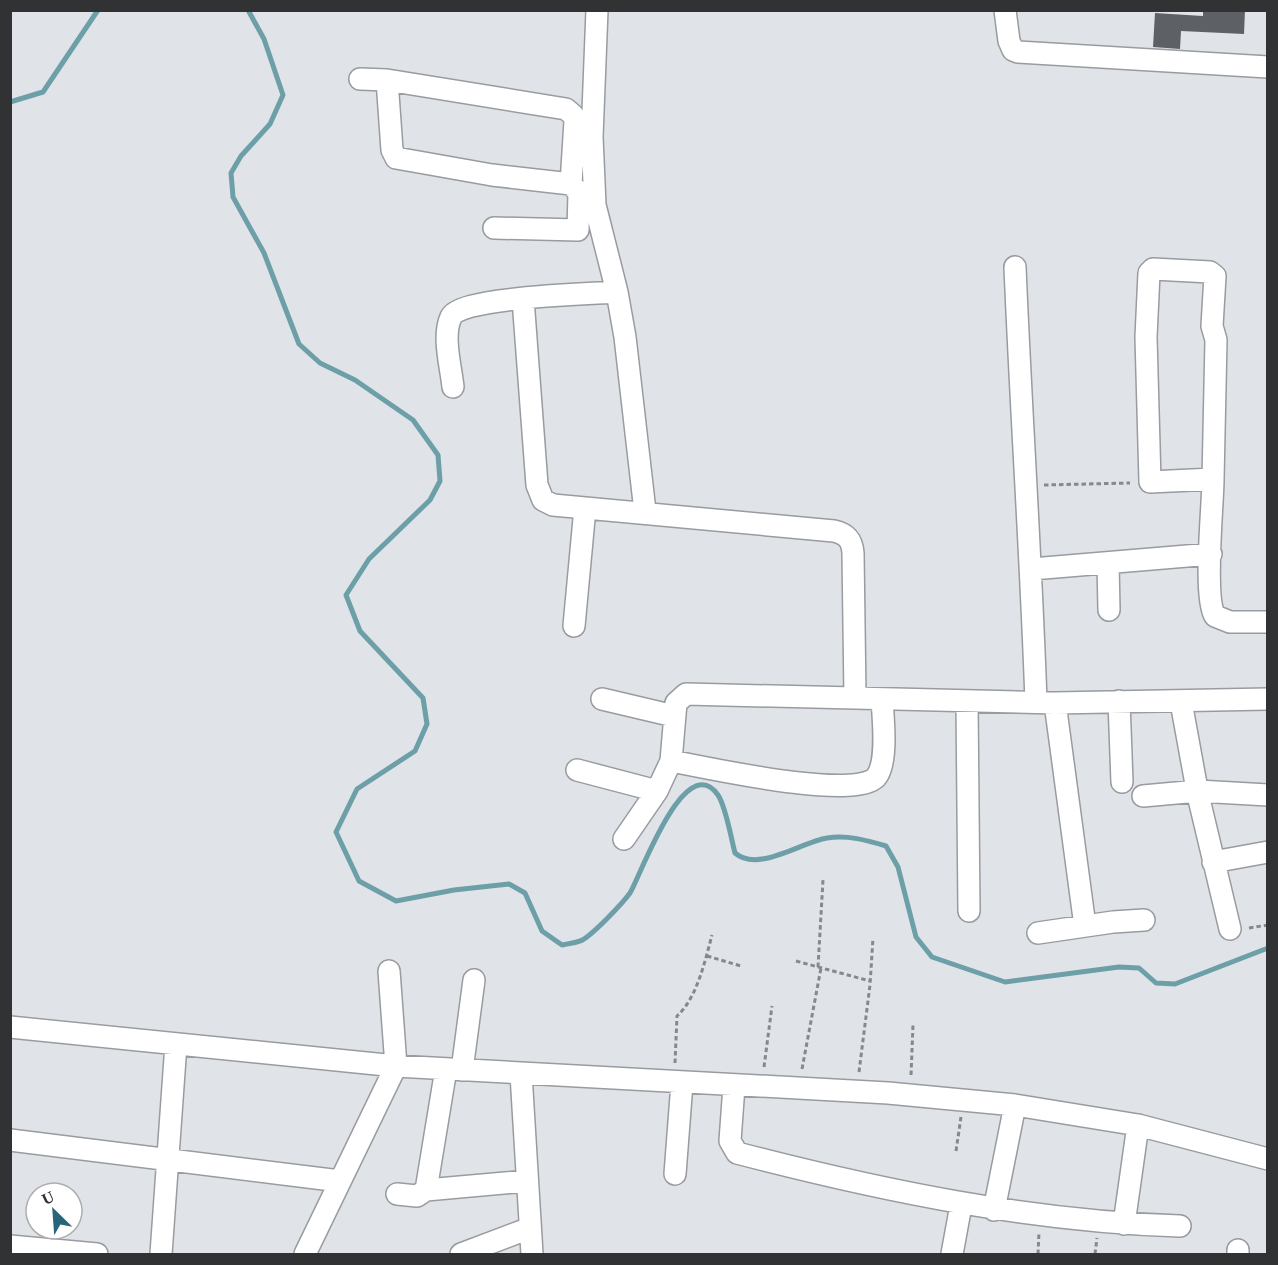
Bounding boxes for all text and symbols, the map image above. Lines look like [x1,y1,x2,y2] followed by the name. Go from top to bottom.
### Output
[24,1181,84,1241] north arrow
[39,1188,57,1208] text: U

